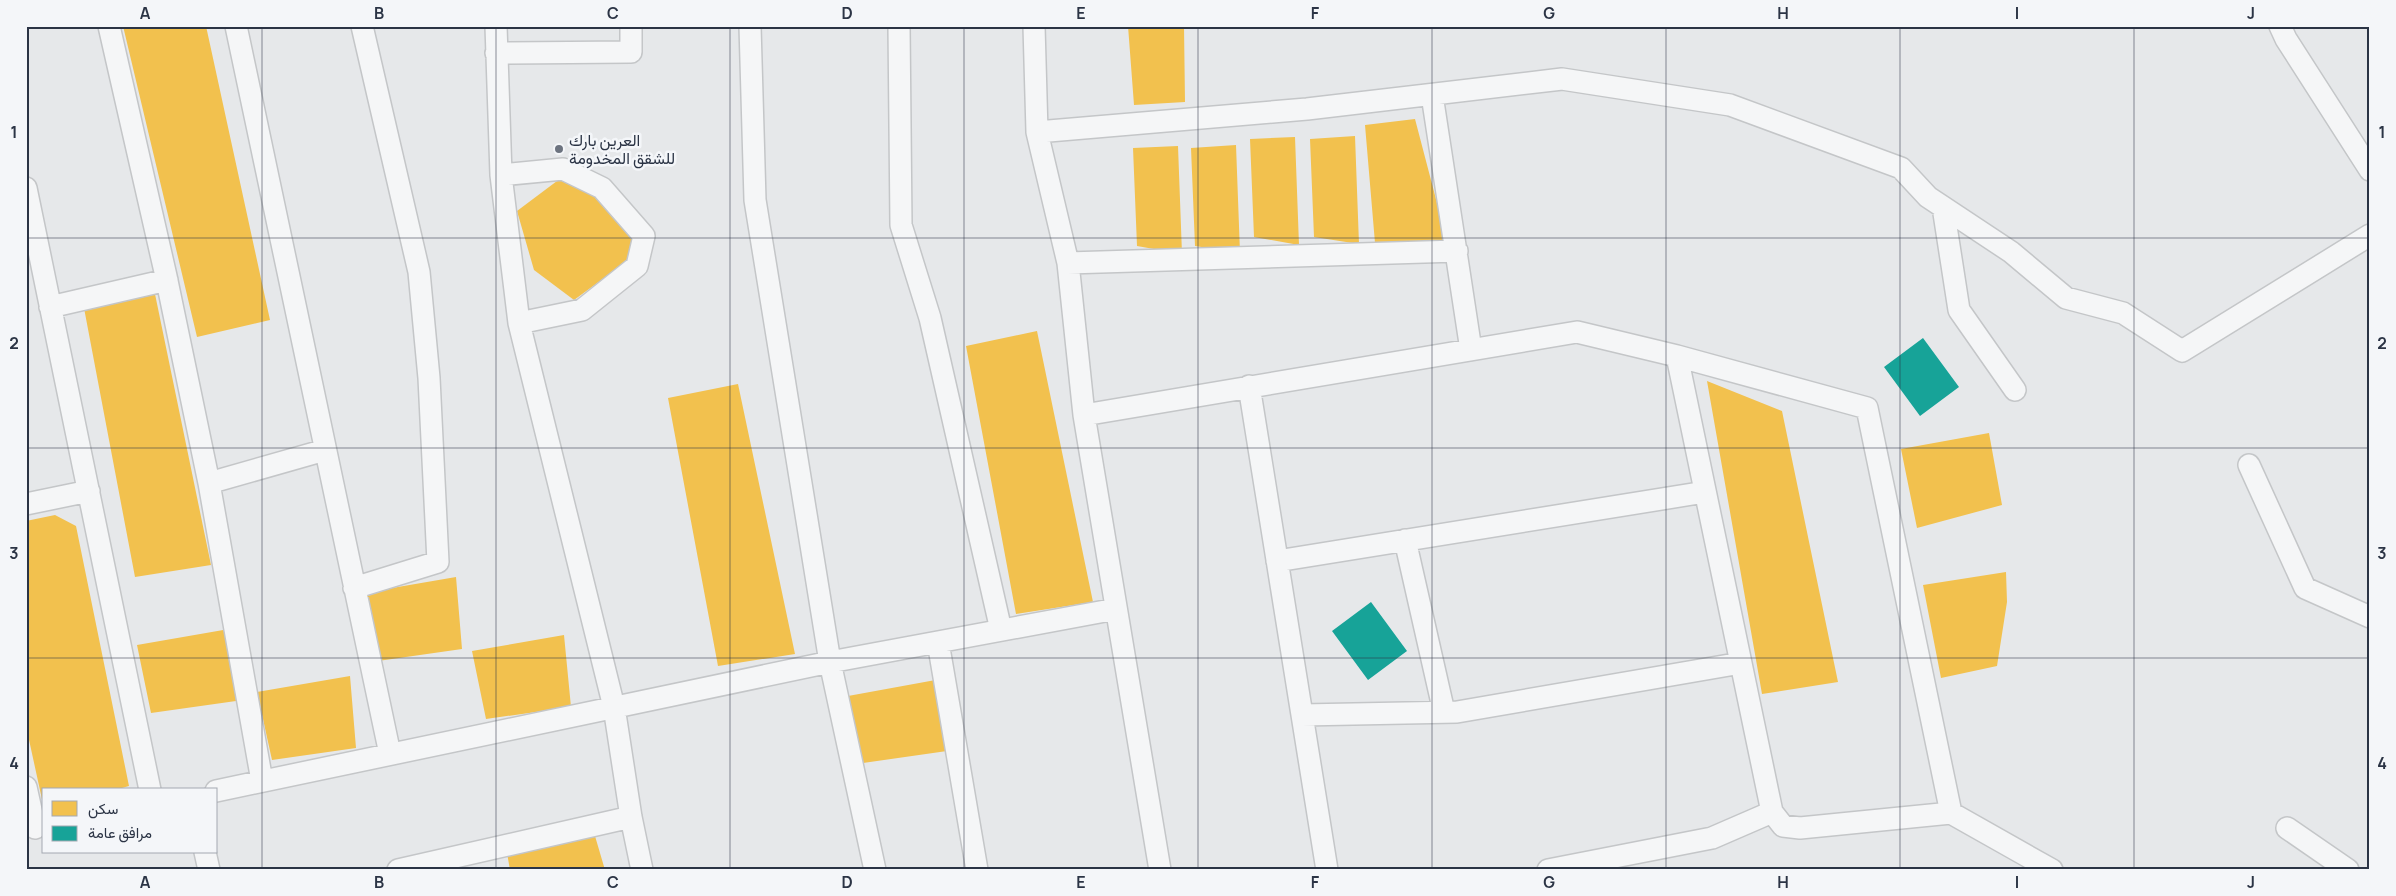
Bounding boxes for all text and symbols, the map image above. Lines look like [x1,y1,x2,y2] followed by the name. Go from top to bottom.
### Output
[140,2,151,24] text: A
[374,2,384,24] text: B
[607,2,619,24] text: C
[841,2,853,24] text: D
[1076,2,1086,24] text: E
[1311,2,1320,24] text: F
[1543,2,1555,24] text: G
[1777,2,1789,24] text: H
[2015,2,2019,24] text: I
[2247,2,2255,24] text: J
[10,121,18,143] text: 1
[2378,121,2386,143] text: 1
[569,129,675,169] place label: العرين بارك للشقق المخدومة
[553,143,565,155] marker: العرين بارك للشقق المخدومة
[9,332,19,354] text: 2
[2377,332,2387,354] text: 2
[9,542,19,564] text: 3
[2377,542,2387,564] text: 3
[9,752,19,774] text: 4
[2377,752,2387,774] text: 4
[42,788,218,854] legend
[88,798,118,819] text: سكن
[88,822,152,843] text: مرافق عامة
[140,871,151,893] text: A
[374,871,384,893] text: B
[607,871,619,893] text: C
[841,871,853,893] text: D
[1076,871,1086,893] text: E
[1311,871,1320,893] text: F
[1543,871,1555,893] text: G
[1777,871,1789,893] text: H
[2015,871,2019,893] text: I
[2247,871,2255,893] text: J

